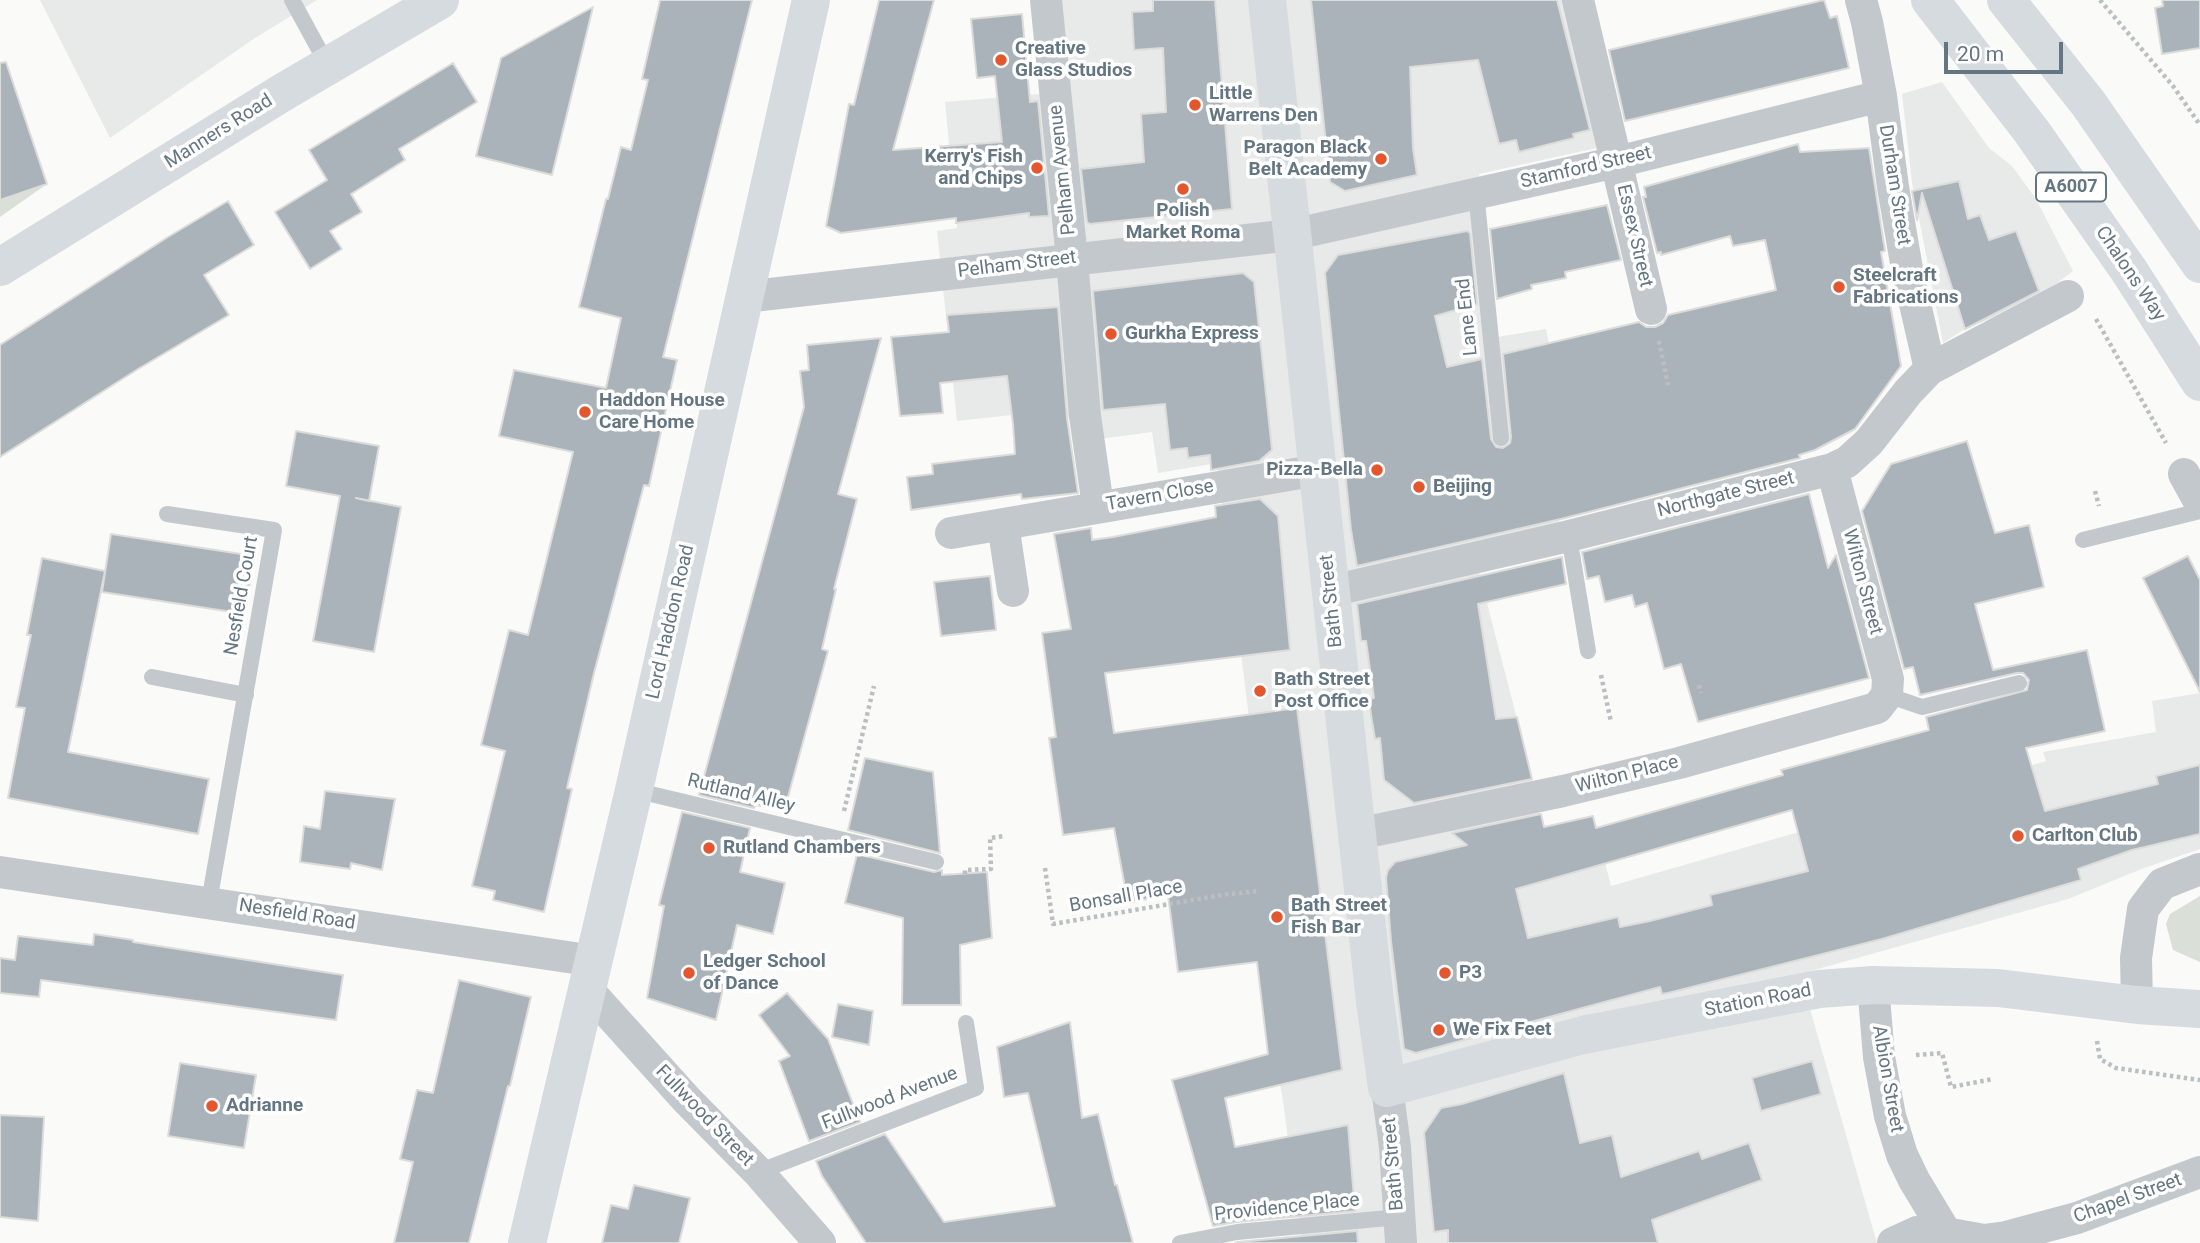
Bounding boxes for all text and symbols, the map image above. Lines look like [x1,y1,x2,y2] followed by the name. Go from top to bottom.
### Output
[1948,28,2067,72] scale bar
[1015,38,1132,82] place label: Creative Glass Studios
[1957,42,2004,66] text: 20 m
[993,52,1009,68] marker: Creative Glass Studios
[1209,83,1318,127] place label: Little Warrens Den
[161,90,277,174] street label: Manners Road
[1187,97,1203,113] marker: Little Warrens Den
[1045,104,1081,236] street label: Pelham Avenue
[1873,123,1915,247] street label: Durham Street
[1244,137,1367,181] place label: Paragon Black Belt Academy
[1518,142,1654,194] street label: Stamford Street
[925,146,1023,190] place label: Kerry's Fish and Chips
[1373,151,1389,167] marker: Paragon Black Belt Academy
[1029,160,1045,176] marker: Kerry's Fish and Chips
[2036,172,2106,202] road number: A6007
[1175,181,1191,197] marker: Polish Market Roma
[1611,182,1657,290] street label: Essex Street
[1126,200,1240,244] place label: Polish Market Roma
[2090,222,2170,326] street label: Chalons Way
[957,246,1077,284] street label: Pelham Street
[1853,265,1959,309] place label: Steelcraft Fabrications
[1453,277,1483,357] street label: Lane End
[1831,279,1847,295] marker: Steelcraft Fabrications
[1125,323,1259,345] place label: Gurkha Express
[1103,326,1119,342] marker: Gurkha Express
[599,390,725,434] place label: Haddon House Care Home
[577,404,593,420] marker: Haddon House Care Home
[1266,459,1363,481] place label: Pizza-Bella
[1369,462,1385,478] marker: Pizza-Bella
[1655,467,1797,523] street label: Northgate Street
[1104,475,1216,517] street label: Tavern Close
[1433,476,1492,498] place label: Beijing
[1411,479,1427,495] marker: Beijing
[1837,527,1887,637] street label: Wilton Street
[220,534,264,658] street label: Nesfield Court
[642,543,700,701] street label: Lord Haddon Road
[1316,553,1348,649] street label: Bath Street
[1274,669,1370,713] place label: Bath Street Post Office
[1252,683,1268,699] marker: Bath Street Post Office
[1573,751,1681,799] street label: Wilton Place
[685,770,797,818] street label: Rutland Alley
[2032,825,2138,847] place label: Carlton Club
[2010,828,2026,844] marker: Carlton Club
[723,837,881,859] place label: Rutland Chambers
[701,840,717,856] marker: Rutland Chambers
[1068,876,1184,918] street label: Bonsall Place
[237,895,357,935] street label: Nesfield Road
[1291,895,1387,939] place label: Bath Street Fish Bar
[1269,909,1285,925] marker: Bath Street Fish Bar
[703,951,826,995] place label: Ledger School of Dance
[1459,962,1482,984] place label: P3
[681,965,697,981] marker: Ledger School of Dance
[1437,965,1453,981] marker: P3
[1703,979,1813,1023] street label: Station Road
[1453,1019,1551,1041] place label: We Fix Feet
[1431,1022,1447,1038] marker: We Fix Feet
[1866,1024,1908,1134] street label: Albion Street
[650,1061,758,1171] street label: Fullwood Street
[819,1063,961,1135] street label: Fullwood Avenue
[226,1095,303,1117] place label: Adrianne
[204,1098,220,1114] marker: Adrianne
[1379,1116,1409,1212] street label: Bath Street
[2071,1169,2185,1229] street label: Chapel Street
[1213,1189,1361,1227] street label: Providence Place

